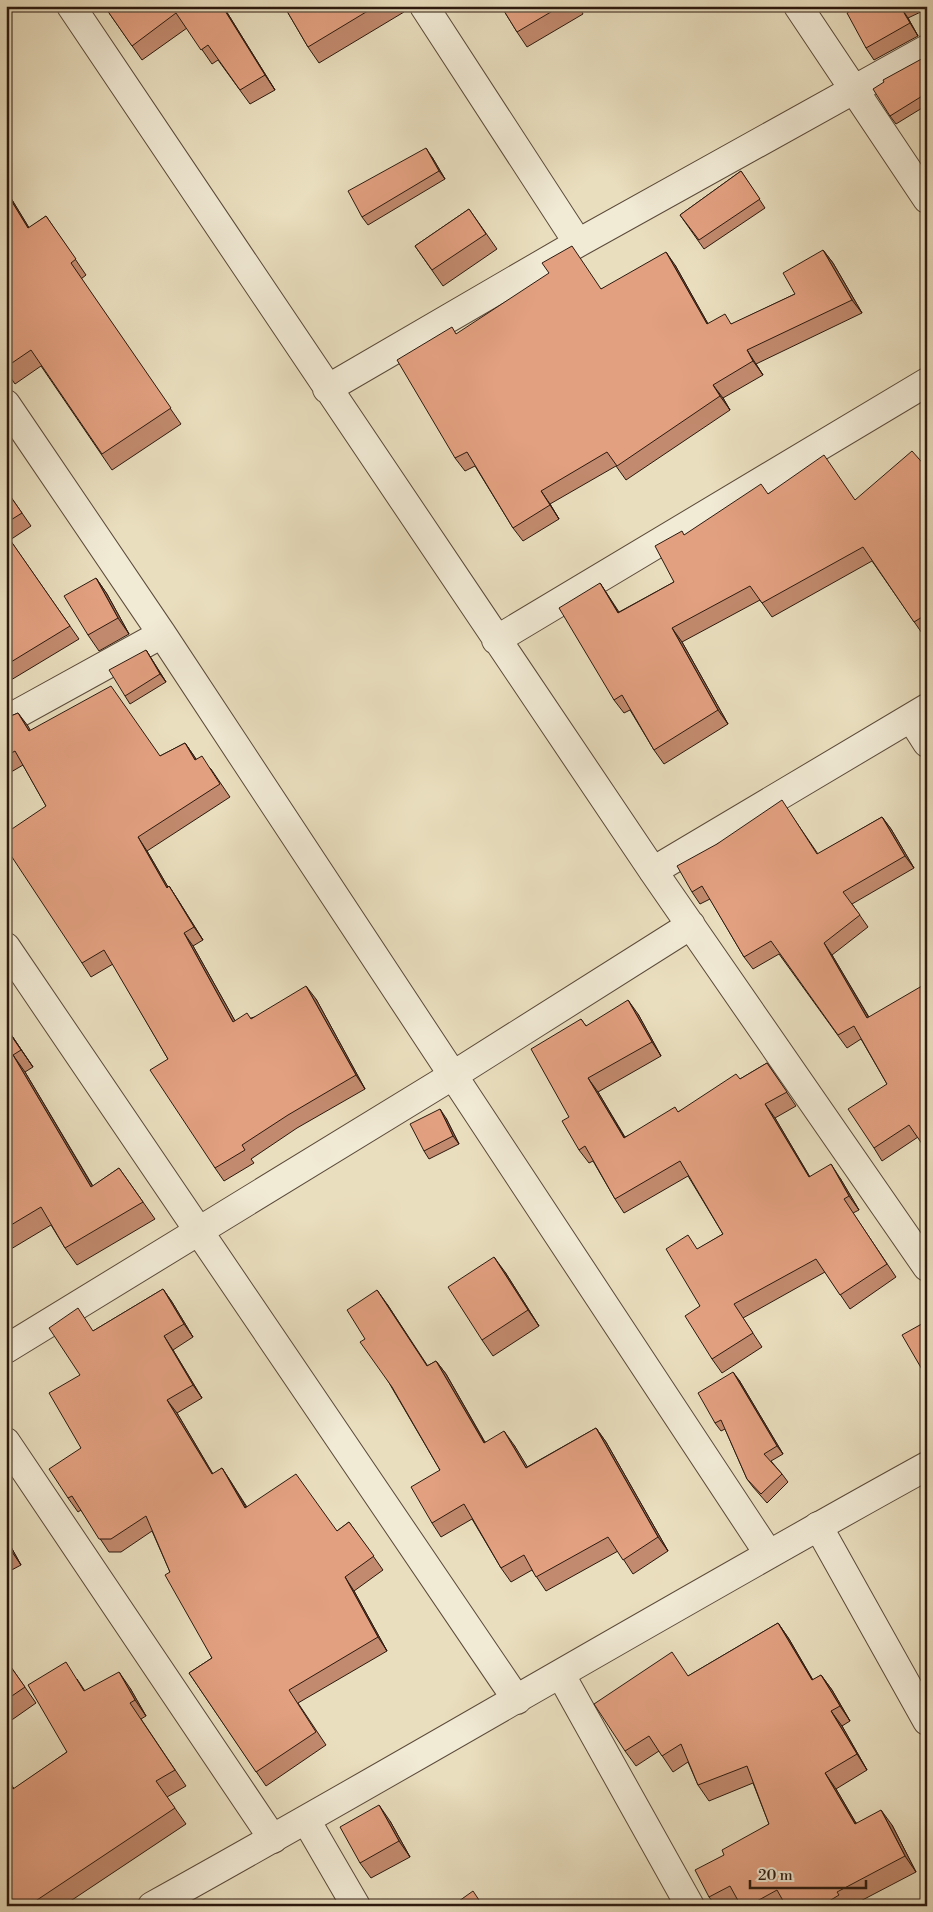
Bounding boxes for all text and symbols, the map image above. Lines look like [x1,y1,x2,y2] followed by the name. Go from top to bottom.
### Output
[750,1857,867,1889] scale bar
[758,1866,793,1885] text: 20 m

